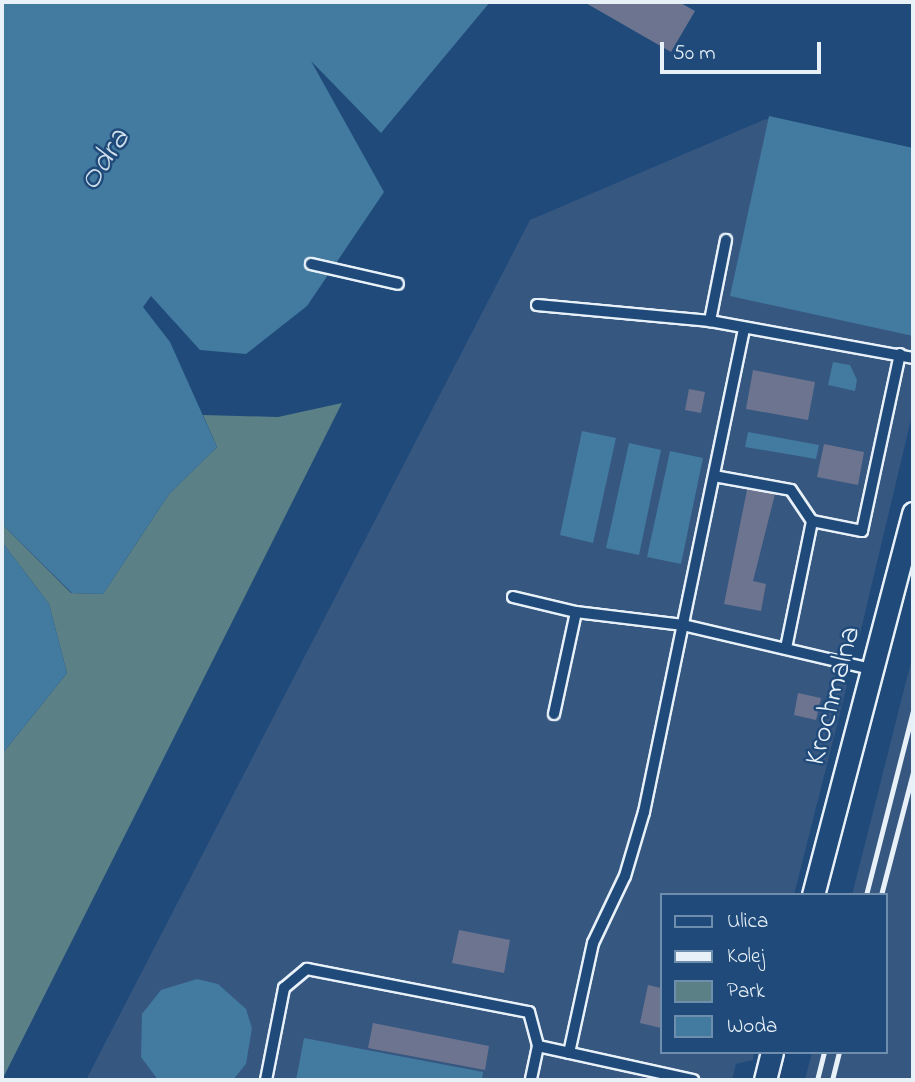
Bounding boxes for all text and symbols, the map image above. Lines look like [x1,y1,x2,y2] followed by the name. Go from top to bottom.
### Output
[663,28,824,72] scale bar
[673,39,716,69] text: 50 m
[72,123,140,199] water label: Odra
[798,623,870,769] street label: Krochmalna
[660,893,887,1054] legend
[727,907,768,937] text: Ulica
[727,942,765,972] text: Kolej
[727,977,765,1007] text: Park
[727,1012,777,1042] text: Woda

